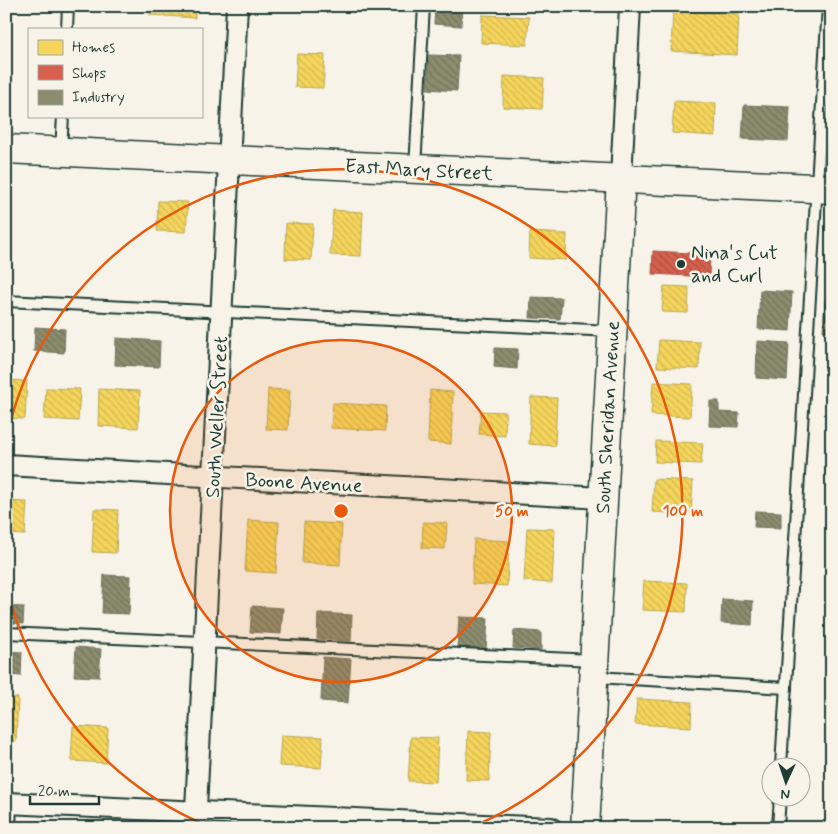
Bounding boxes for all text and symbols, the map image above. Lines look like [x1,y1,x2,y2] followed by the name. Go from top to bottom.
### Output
[28,28,202,118] legend
[72,38,115,58] text: Homes
[72,64,107,84] text: Shops
[72,88,125,108] text: Industry
[344,153,494,188] street label: East Mary Street
[691,240,778,290] place label: Nina's Cut and Curl
[675,258,687,270] marker: Nina's Cut and Curl
[590,320,627,514] street label: South Sheridan Avenue
[200,335,235,499] street label: South Weller Street
[245,467,363,500] street label: Boone Avenue
[332,502,350,520] centre of rings
[495,502,529,522] text: 50 m
[663,502,703,522] text: 100 m
[760,756,810,806] north arrow
[30,774,99,806] scale bar
[38,782,70,802] text: 20 m
[780,785,791,803] text: N

